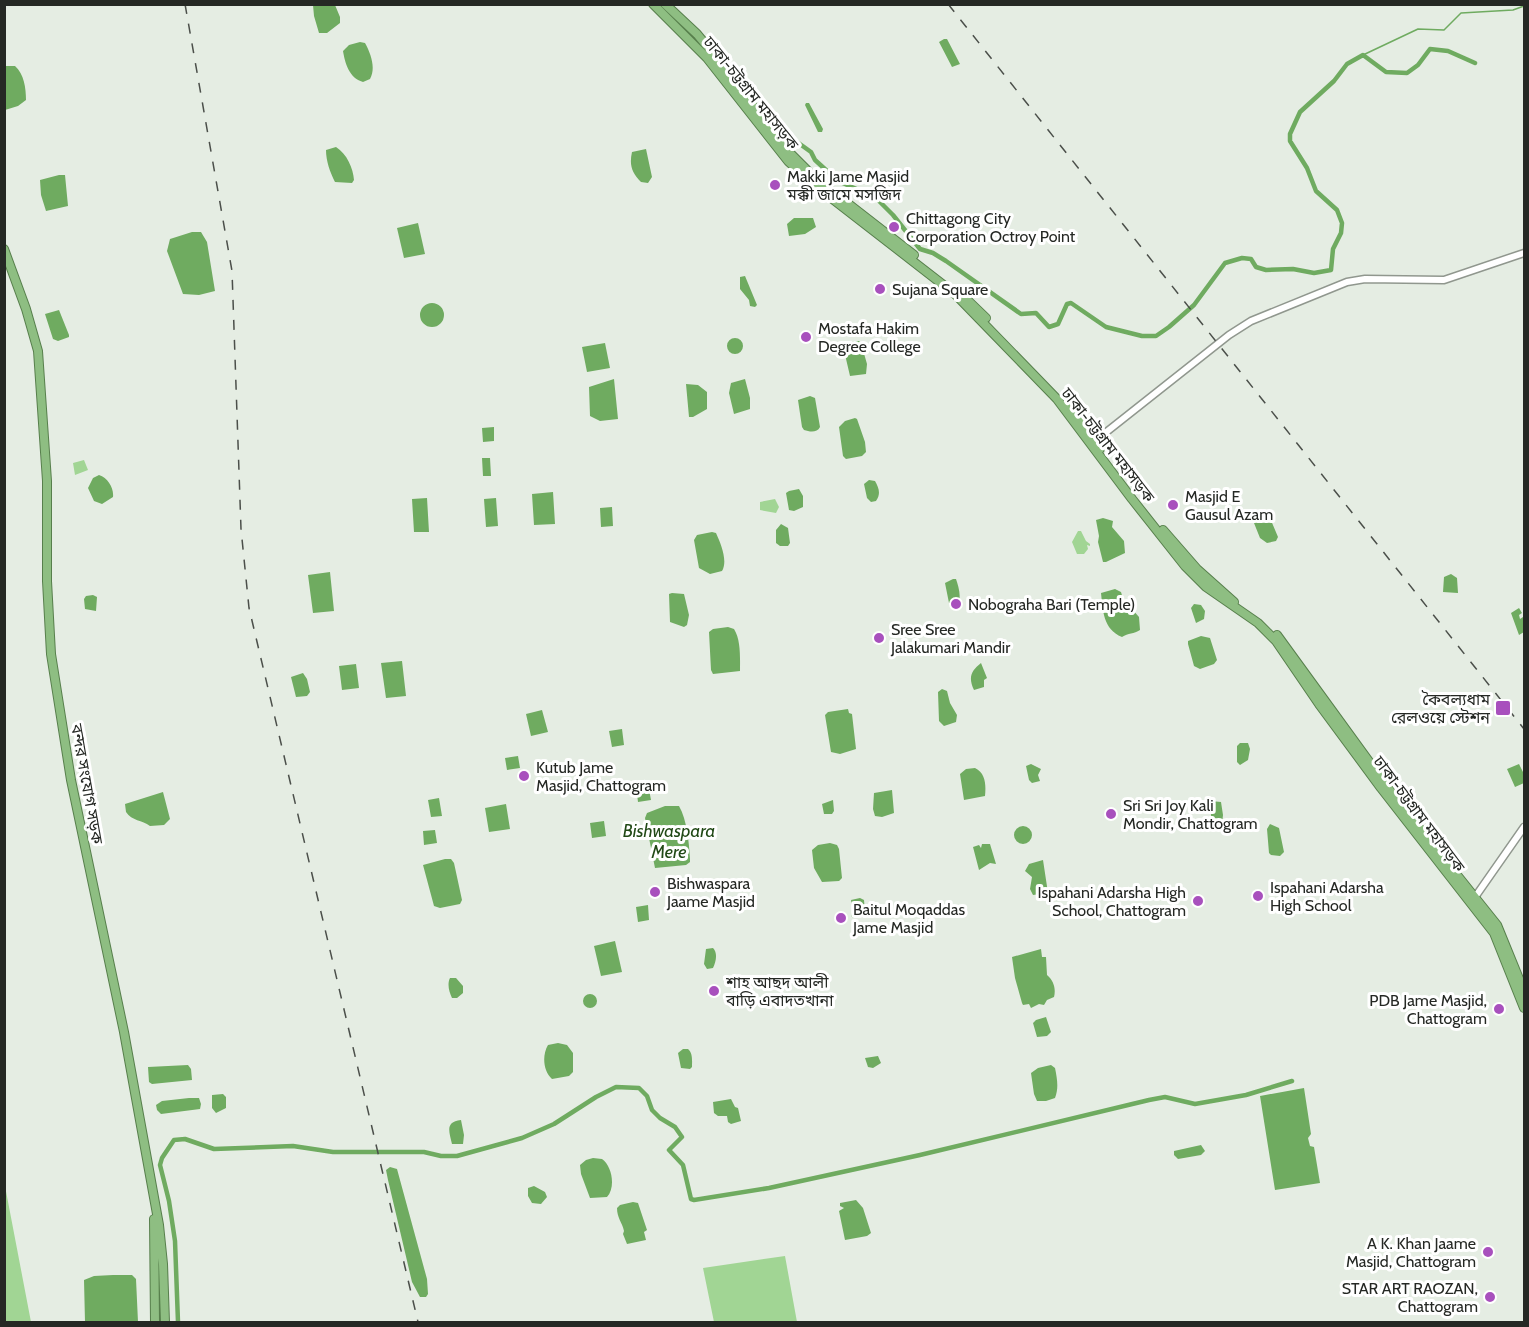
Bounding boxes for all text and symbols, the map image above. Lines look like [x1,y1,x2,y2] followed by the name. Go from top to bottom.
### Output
[699,32,803,154] street label: ঢাকা-চট্টগ্রাম মহাসড়ক
[786,167,909,204] place label: Makki Jame Masjid মক্কী জামে মসজিদ
[768,178,782,192] marker: Makki Jame Masjid মক্কী জামে মসজিদ
[906,209,1076,246] place label: Chittagong City Corporation Octroy Point
[887,220,901,234] marker: Chittagong City Corporation Octroy Point
[892,280,988,299] place label: Sujana Square
[873,282,887,296] marker: Sujana Square
[818,319,921,356] place label: Mostafa Hakim Degree College
[799,330,813,344] marker: Mostafa Hakim Degree College
[1057,383,1159,507] street label: ঢাকা-চট্টগ্রাম মহাসড়ক
[1185,487,1273,524] place label: Masjid E Gausul Azam
[1166,498,1180,512] marker: Masjid E Gausul Azam
[968,595,1135,614] place label: Nobograha Bari (Temple)
[949,597,963,611] marker: Nobograha Bari (Temple)
[890,620,1011,657] place label: Sree Sree Jalakumari Mandir
[872,631,886,645] marker: Sree Sree Jalakumari Mandir
[1391,690,1490,727] place label: কৈবল্যধাম রেলওয়ে স্টেশন
[1494,699,1512,717] marker: কৈবল্যধাম রেলওয়ে স্টেশন
[67,722,107,847] street label: বন্দর সংযোগ সড়ক
[1369,751,1469,877] street label: ঢাকা-চট্টগ্রাম মহাসড়ক
[536,758,666,795] place label: Kutub Jame Masjid, Chattogram
[517,769,531,783] marker: Kutub Jame Masjid, Chattogram
[1123,796,1258,833] place label: Sri Sri Joy Kali Mondir, Chattogram
[1104,807,1118,821] marker: Sri Sri Joy Kali Mondir, Chattogram
[623,820,715,863] water label: Bishwaspara Mere
[666,874,755,911] place label: Bishwaspara Jaame Masjid
[1270,878,1384,915] place label: Ispahani Adarsha High School
[1038,883,1186,920] place label: Ispahani Adarsha High School, Chattogram
[648,885,662,899] marker: Bishwaspara Jaame Masjid
[1251,889,1265,903] marker: Ispahani Adarsha High School
[1191,894,1205,908] marker: Ispahani Adarsha High School, Chattogram
[852,900,965,937] place label: Baitul Moqaddas Jame Masjid
[834,911,848,925] marker: Baitul Moqaddas Jame Masjid
[725,973,834,1010] place label: শাহ আছদ আলী বাড়ি এবাদতখানা
[707,984,721,998] marker: শাহ আছদ আলী বাড়ি এবাদতখানা
[1369,991,1487,1028] place label: PDB Jame Masjid, Chattogram
[1492,1002,1506,1016] marker: PDB Jame Masjid, Chattogram
[1346,1234,1476,1271] place label: A K. Khan Jaame Masjid, Chattogram
[1481,1245,1495,1259] marker: A K. Khan Jaame Masjid, Chattogram
[1342,1279,1478,1316] place label: STAR ART RAOZAN, Chattogram
[1483,1290,1497,1304] marker: STAR ART RAOZAN, Chattogram

